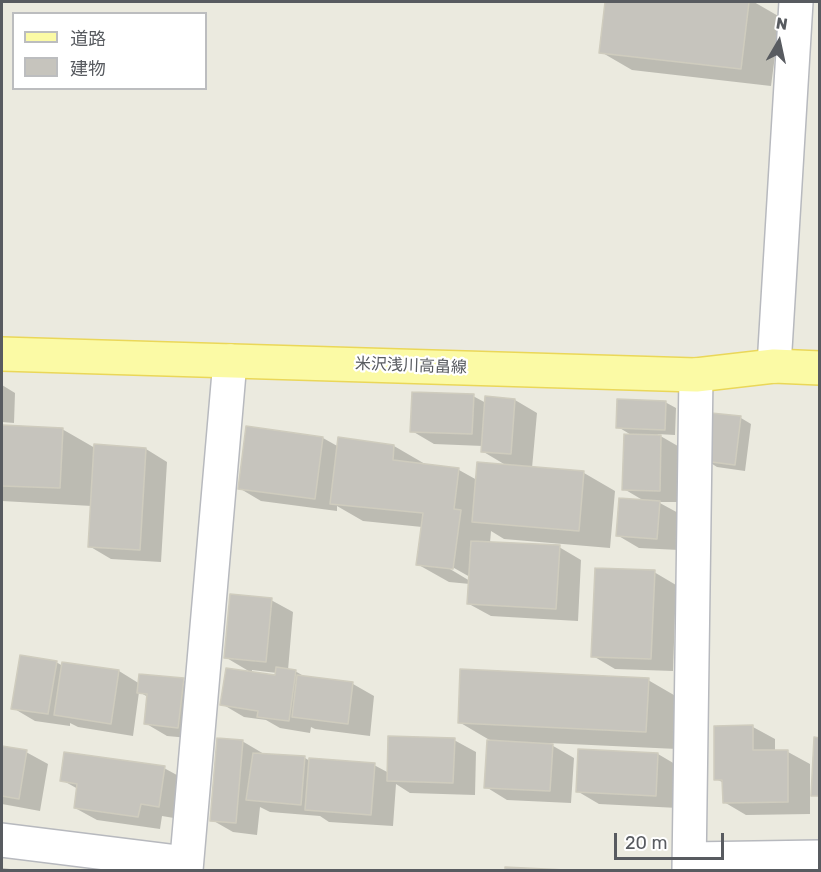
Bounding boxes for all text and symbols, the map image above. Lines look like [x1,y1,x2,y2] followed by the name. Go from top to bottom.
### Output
[12,12,207,90] legend
[749,12,809,72] north arrow
[775,13,789,34] text: N
[70,28,106,50] text: 道路
[70,58,106,80] text: 建物
[355,354,467,378] street label: 米沢浅川高畠線
[617,821,726,859] scale bar
[625,832,667,854] text: 20 m

